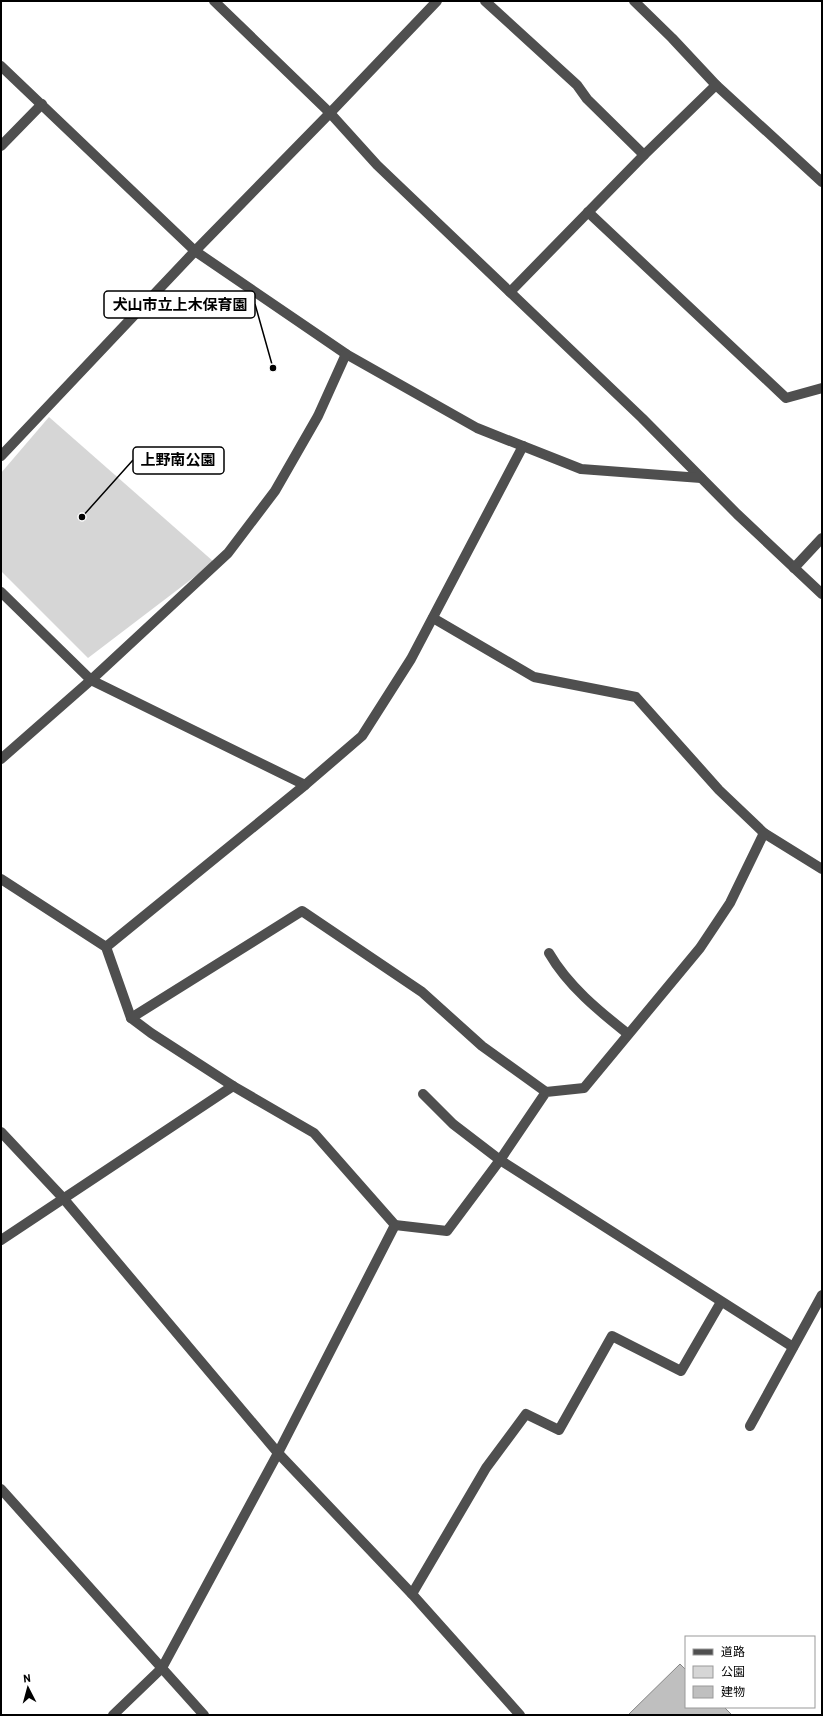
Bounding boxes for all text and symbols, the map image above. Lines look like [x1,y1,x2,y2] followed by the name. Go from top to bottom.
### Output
[104,291,255,318] callout: 犬山市立上木保育園
[112,295,248,313] text: 犬山市立上木保育園
[133,447,224,474] callout: 上野南公園
[140,450,216,468] text: 上野南公園
[685,1636,815,1708] legend
[721,1644,745,1658] text: 道路
[721,1664,745,1678] text: 公園
[8,1668,48,1708] north arrow
[23,1671,31,1684] text: N
[721,1684,745,1698] text: 建物

